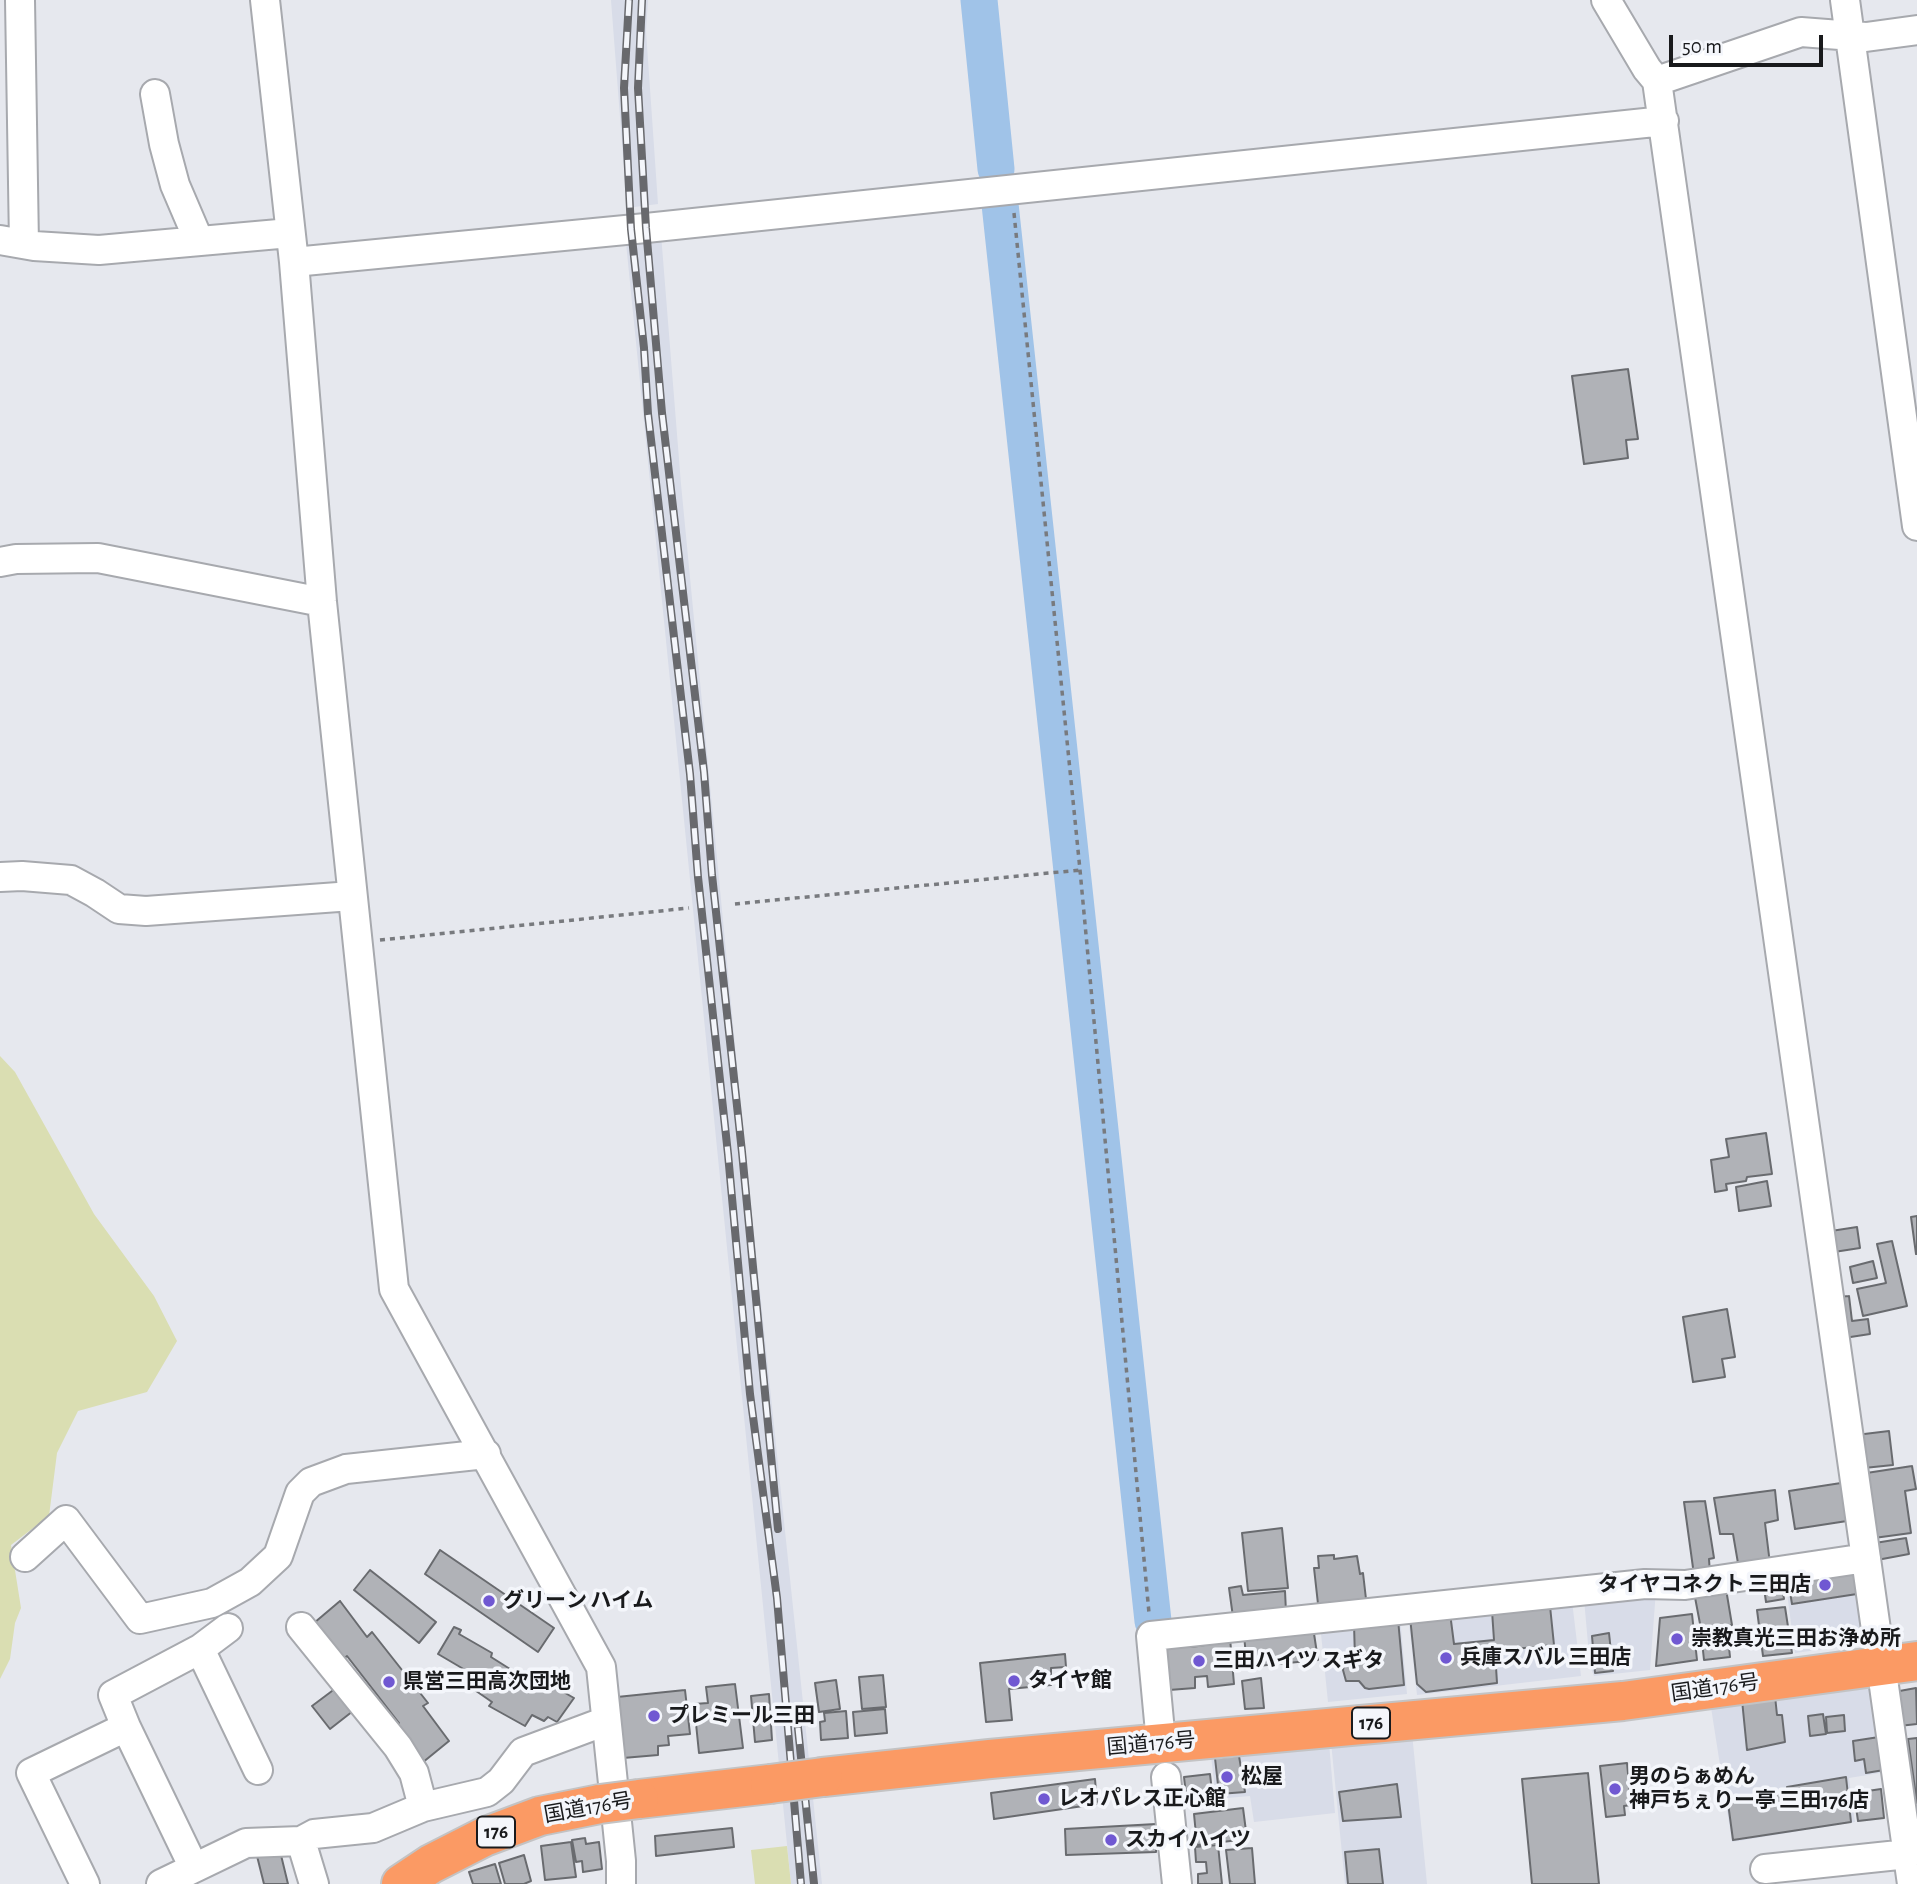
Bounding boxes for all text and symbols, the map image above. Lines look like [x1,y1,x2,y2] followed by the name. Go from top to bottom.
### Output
[1672,21,1826,65] scale bar
[1682,36,1722,57] text: 50 m
[1598,1572,1811,1598] place label: タイヤコネクト 三田店
[1817,1577,1833,1593] marker: タイヤコネクト 三田店
[503,1588,653,1614] place label: グリーン ハイム
[481,1593,497,1609] marker: グリーン ハイム
[1691,1626,1901,1652] place label: 崇教真光三田お浄め所
[1669,1631,1685,1647] marker: 崇教真光三田お浄め所
[1460,1645,1631,1671] place label: 兵庫スバル 三田店
[1213,1648,1384,1674] place label: 三田ハイツ スギタ
[1438,1650,1454,1666] marker: 兵庫スバル 三田店
[1191,1653,1207,1669] marker: 三田ハイツ スギタ
[1028,1668,1112,1694] place label: タイヤ館
[403,1669,571,1695] place label: 県営三田高次団地
[1669,1669,1761,1707] street label: 国道176号
[1006,1673,1022,1689] marker: タイヤ館
[381,1674,397,1690] marker: 県営三田高次団地
[668,1703,815,1729] place label: プレミール三田
[646,1708,662,1724] marker: プレミール三田
[1352,1708,1390,1738] road number: 176
[1106,1728,1196,1760] street label: 国道176号
[1241,1764,1283,1790] place label: 松屋
[1629,1764,1869,1814] place label: 男のらぁめん 神戸ちぇりー亭 三田176店
[1219,1769,1235,1785] marker: 松屋
[1607,1781,1623,1797] marker: 男のらぁめん 神戸ちぇりー亭 三田176店
[1058,1786,1226,1812] place label: レオパレス正心館
[542,1788,634,1828] street label: 国道176号
[1036,1791,1052,1807] marker: レオパレス正心館
[477,1816,515,1848] road number: 176
[1125,1827,1251,1853] place label: スカイハイツ
[1103,1832,1119,1848] marker: スカイハイツ

